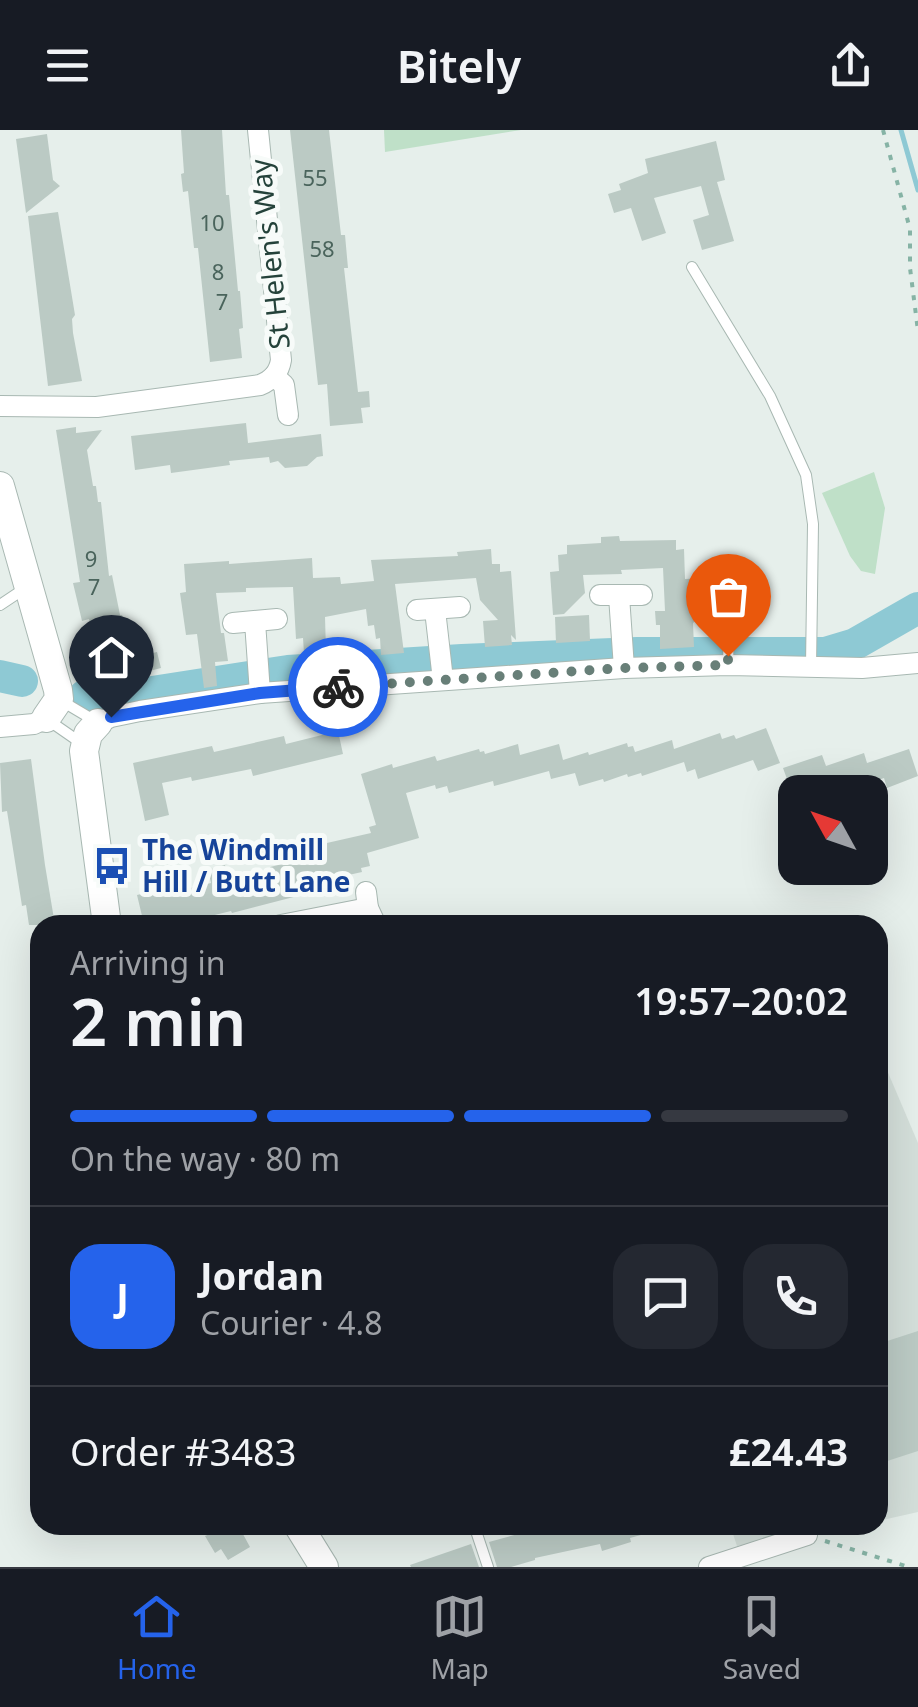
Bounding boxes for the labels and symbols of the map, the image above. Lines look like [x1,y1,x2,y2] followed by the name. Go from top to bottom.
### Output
[240,156,298,351] street label: St Helen's Way
[302,162,328,192] house number: 55
[199,207,225,237] house number: 10
[309,233,335,263] house number: 58
[212,256,224,286] house number: 8
[216,286,228,316] house number: 7
[85,543,97,573] house number: 9
[686,554,771,657] pin
[88,571,100,601] house number: 7
[69,615,154,718] pin
[288,637,388,737] courier
[778,775,888,885] north arrow
[142,830,350,900] place label: The Windmill Hill / Butt Lane
[91,845,133,887] bus stop icon: The Windmill Hill / Butt Lane

